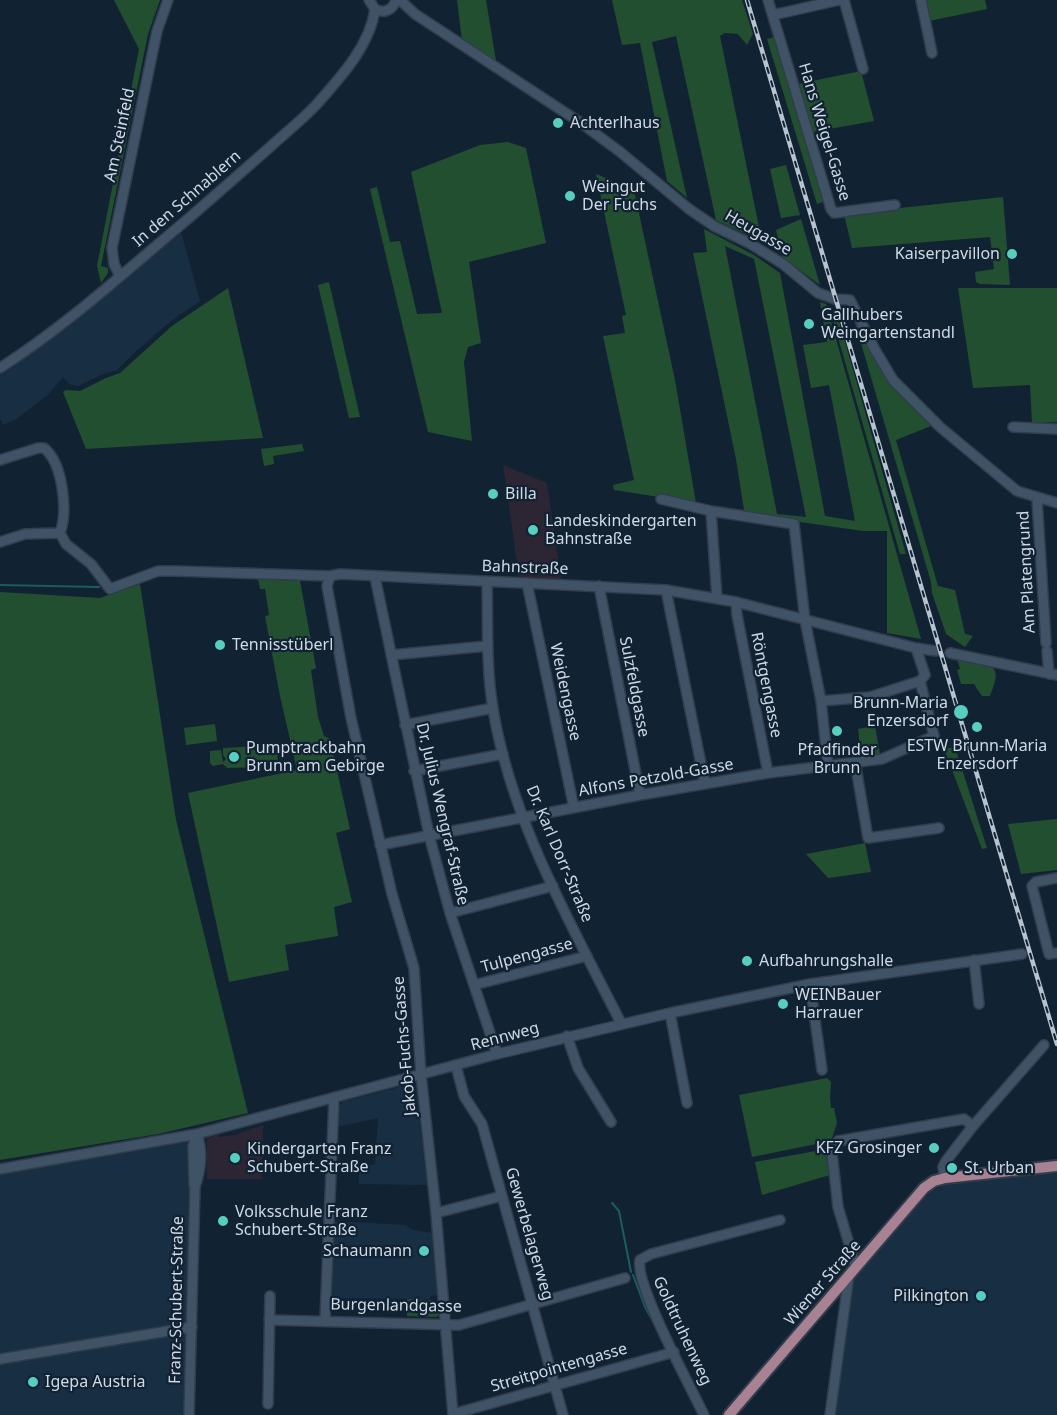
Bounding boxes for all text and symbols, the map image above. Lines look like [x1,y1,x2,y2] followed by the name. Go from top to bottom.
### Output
[794,61,854,203] street label: Hans Weigel-Gasse
[101,86,139,184] street label: Am Steinfeld
[570,113,660,133] place label: Achterlhaus
[551,116,565,130] marker: Achterlhaus
[129,147,245,251] street label: In den Schnablern
[582,177,657,215] place label: Weingut Der Fuchs
[563,189,577,203] marker: Weingut Der Fuchs
[721,206,795,260] street label: Heugasse
[895,244,1000,264] place label: Kaiserpavillon
[1005,247,1019,261] marker: Kaiserpavillon
[821,305,955,343] place label: Gallhubers Weingartenstandl
[802,317,816,331] marker: Gallhubers Weingartenstandl
[505,484,537,504] place label: Billa
[486,487,500,501] marker: Billa
[1014,510,1040,634] street label: Am Platengrund
[545,511,697,549] place label: Landeskindergarten Bahnstraße
[526,523,540,537] marker: Landeskindergarten Bahnstraße
[481,557,569,579] street label: Bahnstraße
[746,631,786,739] street label: Röntgengasse
[232,635,333,655] place label: Tennisstüberl
[615,635,653,739] street label: Sulzfeldgasse
[213,638,227,652] marker: Tennisstüberl
[545,641,585,743] street label: Weidengasse
[853,693,948,731] place label: Brunn-Maria Enzersdorf
[952,703,970,721] marker: Brunn-Maria Enzersdorf
[970,720,984,734] marker: ESTW Brunn-Maria Enzersdorf
[412,721,472,907] street label: Dr. Julius Wengraf-Straße
[830,724,844,738] marker: Pfadfinder Brunn
[907,736,1047,774] place label: ESTW Brunn-Maria Enzersdorf
[246,738,385,776] place label: Pumptrackbahn Brunn am Gebirge
[798,740,876,778] place label: Pfadfinder Brunn
[227,750,241,764] marker: Pumptrackbahn Brunn am Gebirge
[577,755,735,801] street label: Alfons Petzold-Gasse
[522,783,596,925] street label: Dr. Karl Dorr-Straße
[479,935,575,977] street label: Tulpengasse
[759,951,893,971] place label: Aufbahrungshalle
[740,954,754,968] marker: Aufbahrungshalle
[389,975,421,1117] street label: Jakob-Fuchs-Gasse
[795,985,881,1023] place label: WEINBauer Harrauer
[776,997,790,1011] marker: WEINBauer Harrauer
[469,1019,541,1055] street label: Rennweg
[816,1138,922,1158] place label: KFZ Grosinger
[247,1139,391,1177] place label: Kindergarten Franz Schubert-Straße
[927,1141,941,1155] marker: KFZ Grosinger
[228,1151,242,1165] marker: Kindergarten Franz Schubert-Straße
[964,1158,1034,1178] place label: St. Urban
[945,1161,959,1175] marker: St. Urban
[501,1165,557,1303] street label: Gewerbelagerweg
[235,1202,368,1240] place label: Volksschule Franz Schubert-Straße
[216,1214,230,1228] marker: Volksschule Franz Schubert-Straße
[166,1216,188,1384] street label: Franz-Schubert-Straße
[781,1236,865,1330] street label: Wiener Straße
[323,1241,412,1261] place label: Schaumann
[417,1244,431,1258] marker: Schaumann
[648,1274,716,1388] street label: Goldtruhenweg
[893,1286,969,1306] place label: Pilkington
[974,1289,988,1303] marker: Pilkington
[330,1295,462,1317] street label: Burgenlandgasse
[489,1339,629,1397] street label: Streitpointengasse
[45,1372,146,1392] place label: Igepa Austria
[26,1375,40,1389] marker: Igepa Austria

